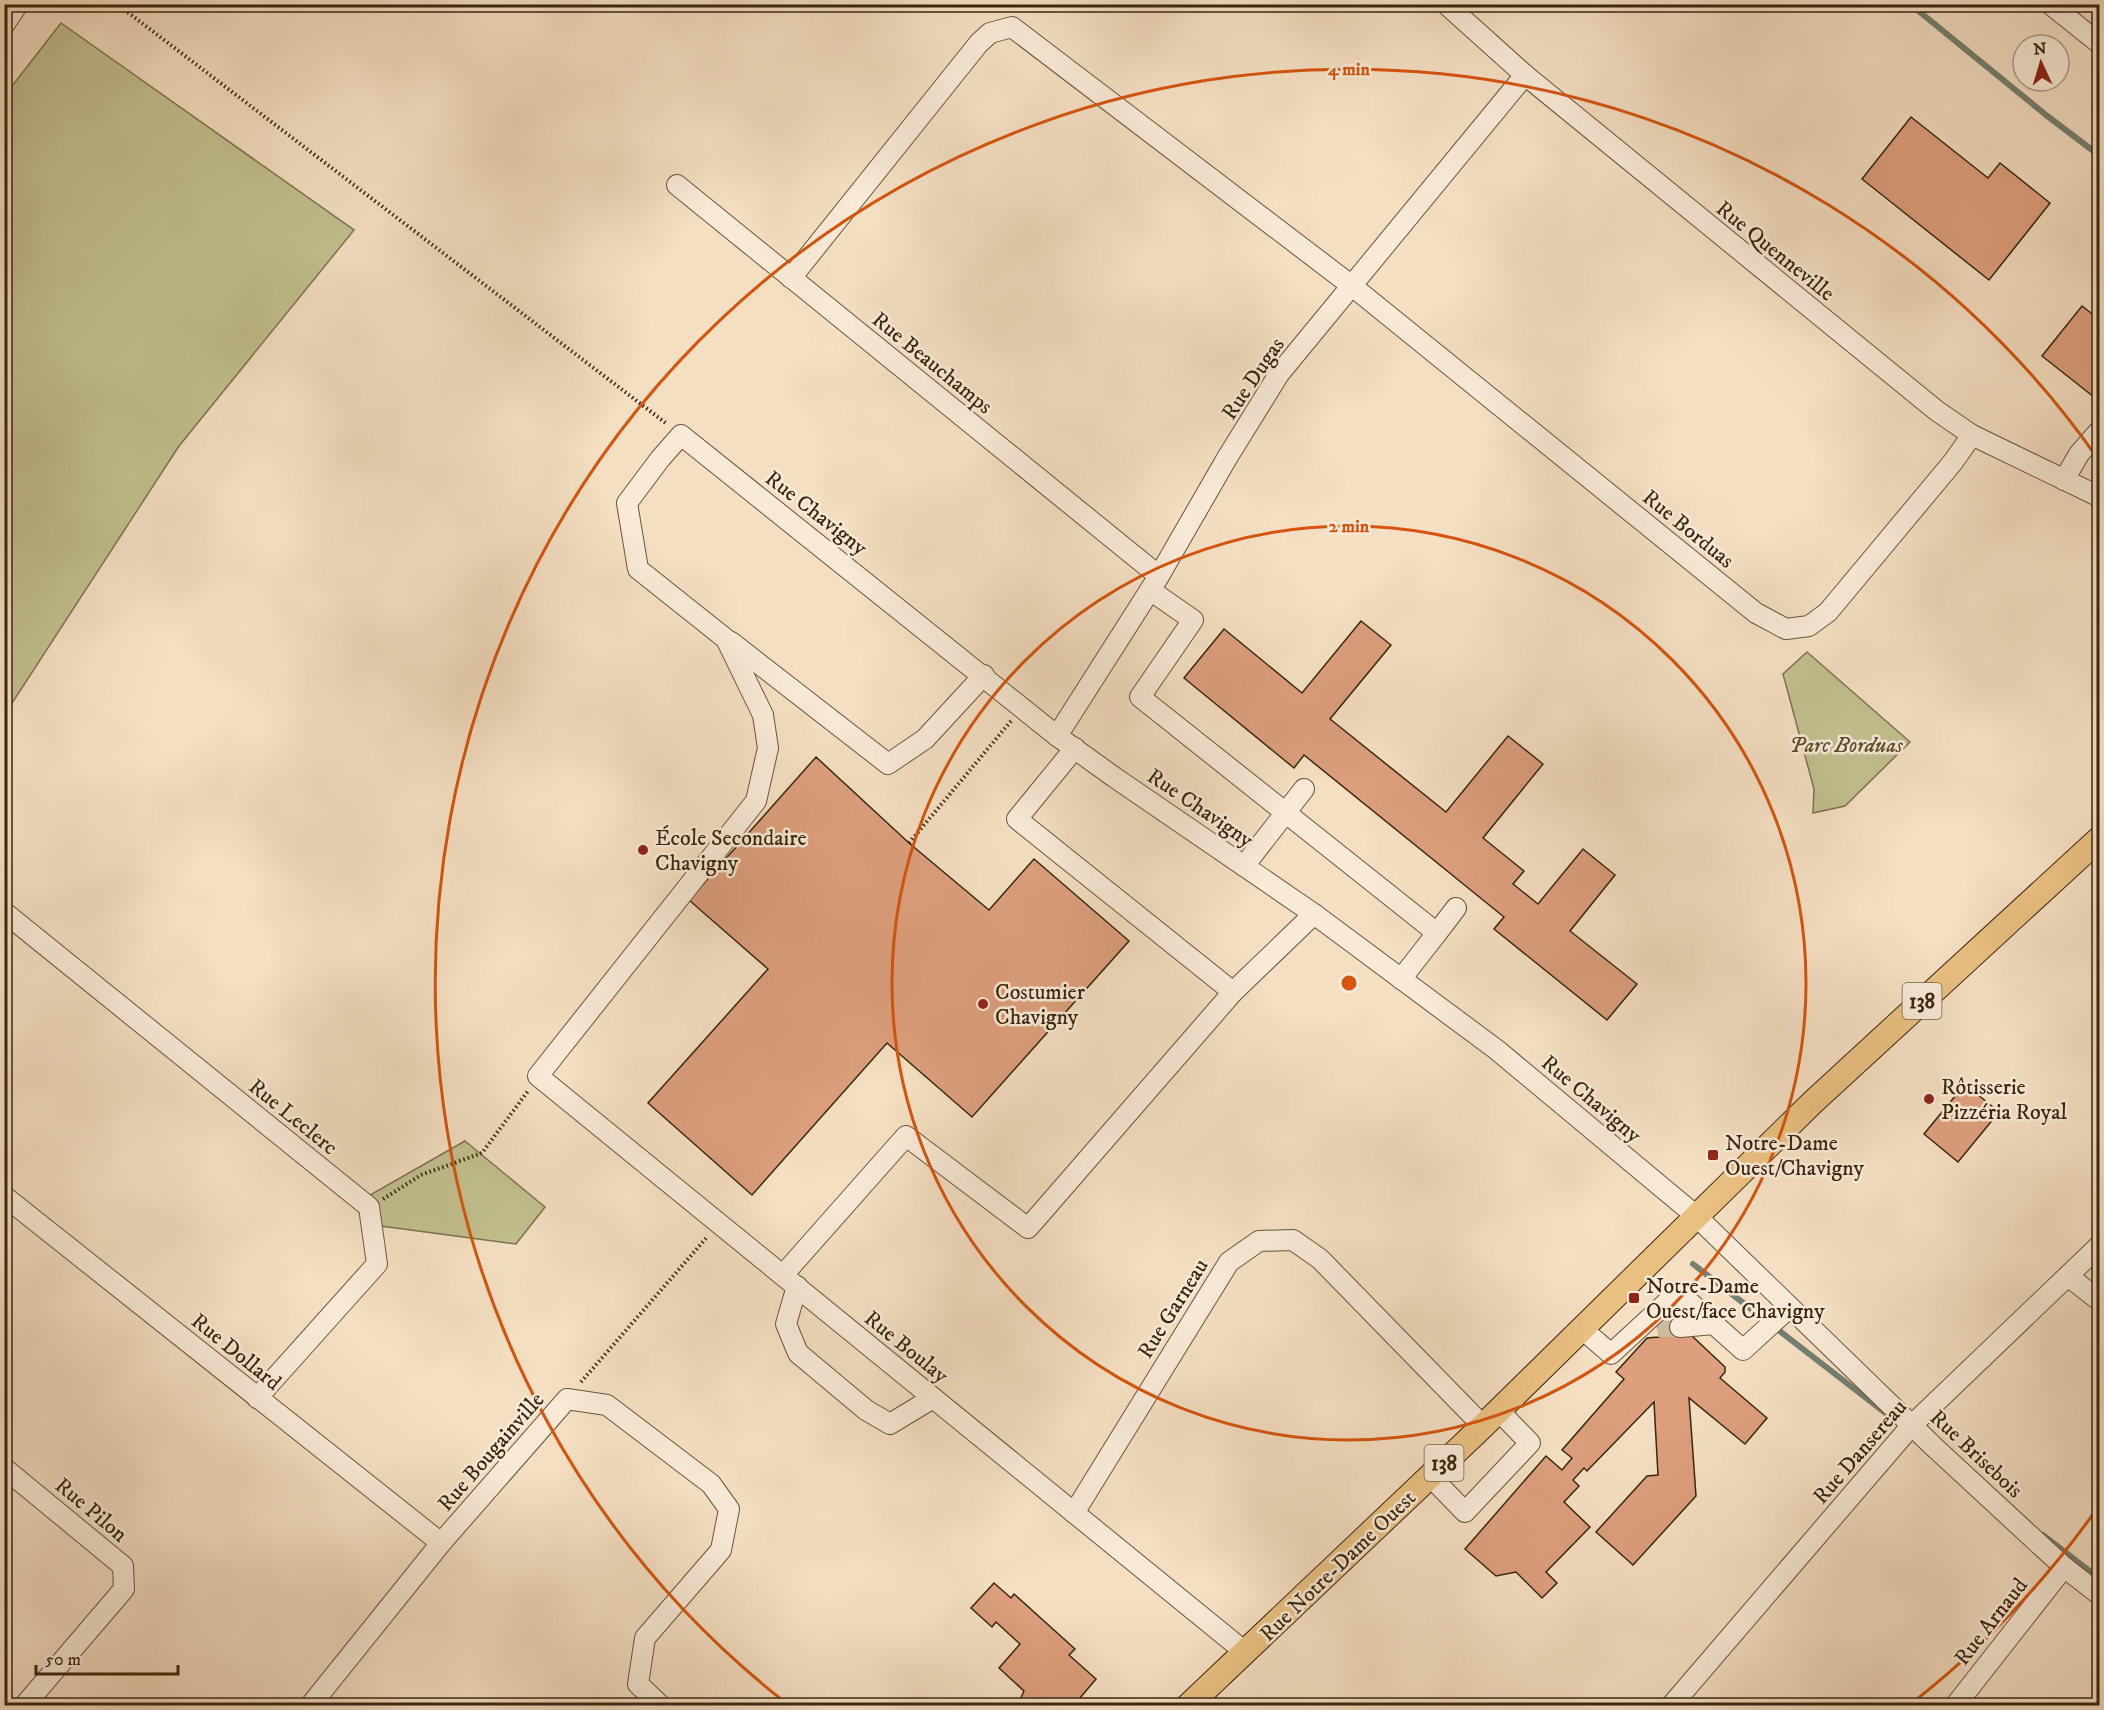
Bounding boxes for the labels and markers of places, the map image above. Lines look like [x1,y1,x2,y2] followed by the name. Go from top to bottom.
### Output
[655,825,807,877] place label: École Secondaire Chavigny
[636,843,650,857] marker: École Secondaire Chavigny
[1339,973,1359,993] centre of rings
[995,979,1086,1031] place label: Costumier Chavigny
[976,997,990,1011] marker: Costumier Chavigny
[1941,1074,2068,1126] place label: Rôtisserie Pizzéria Royal
[1922,1092,1936,1106] marker: Rôtisserie Pizzéria Royal
[1725,1130,1865,1182] place label: Notre-Dame Ouest/Chavigny
[1706,1148,1720,1162] marker: Notre-Dame Ouest/Chavigny
[1646,1273,1825,1325] place label: Notre-Dame Ouest/face Chavigny
[1627,1291,1641,1305] marker: Notre-Dame Ouest/face Chavigny

